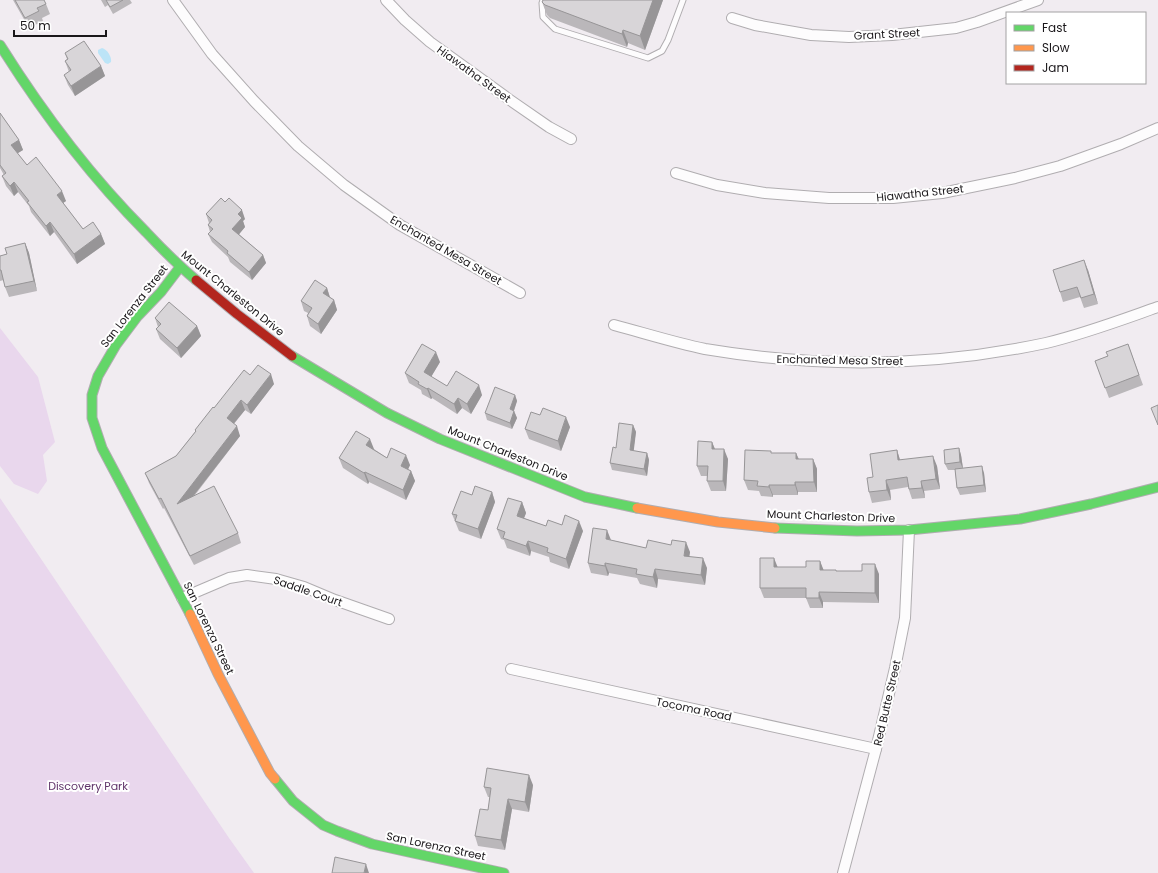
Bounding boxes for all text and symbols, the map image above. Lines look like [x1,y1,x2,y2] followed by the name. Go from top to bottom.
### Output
[14,12,106,38] scale bar
[1006,12,1146,84] legend
[20,17,51,34] text: 50 m
[1042,19,1067,36] text: Fast
[853,24,921,44] street label: Grant Street
[1042,39,1070,56] text: Slow
[434,42,514,106] street label: Hiawatha Street
[1042,59,1069,76] text: Jam
[875,180,965,206] street label: Hiawatha Street
[387,211,505,289] street label: Enchanted Mesa Street
[178,246,288,340] street label: Mount Charleston Drive
[97,261,171,351] street label: San Lorenza Street
[777,351,903,369] street label: Enchanted Mesa Street
[445,422,571,485] street label: Mount Charleston Drive
[767,506,896,526] street label: Mount Charleston Drive
[271,572,345,610] street label: Saddle Court
[180,579,238,677] street label: San Lorenza Street
[869,659,905,747] street label: Red Butte Street
[655,693,733,725] street label: Tocoma Road
[48,778,128,794] park label: Discovery Park
[385,828,487,864] street label: San Lorenza Street

